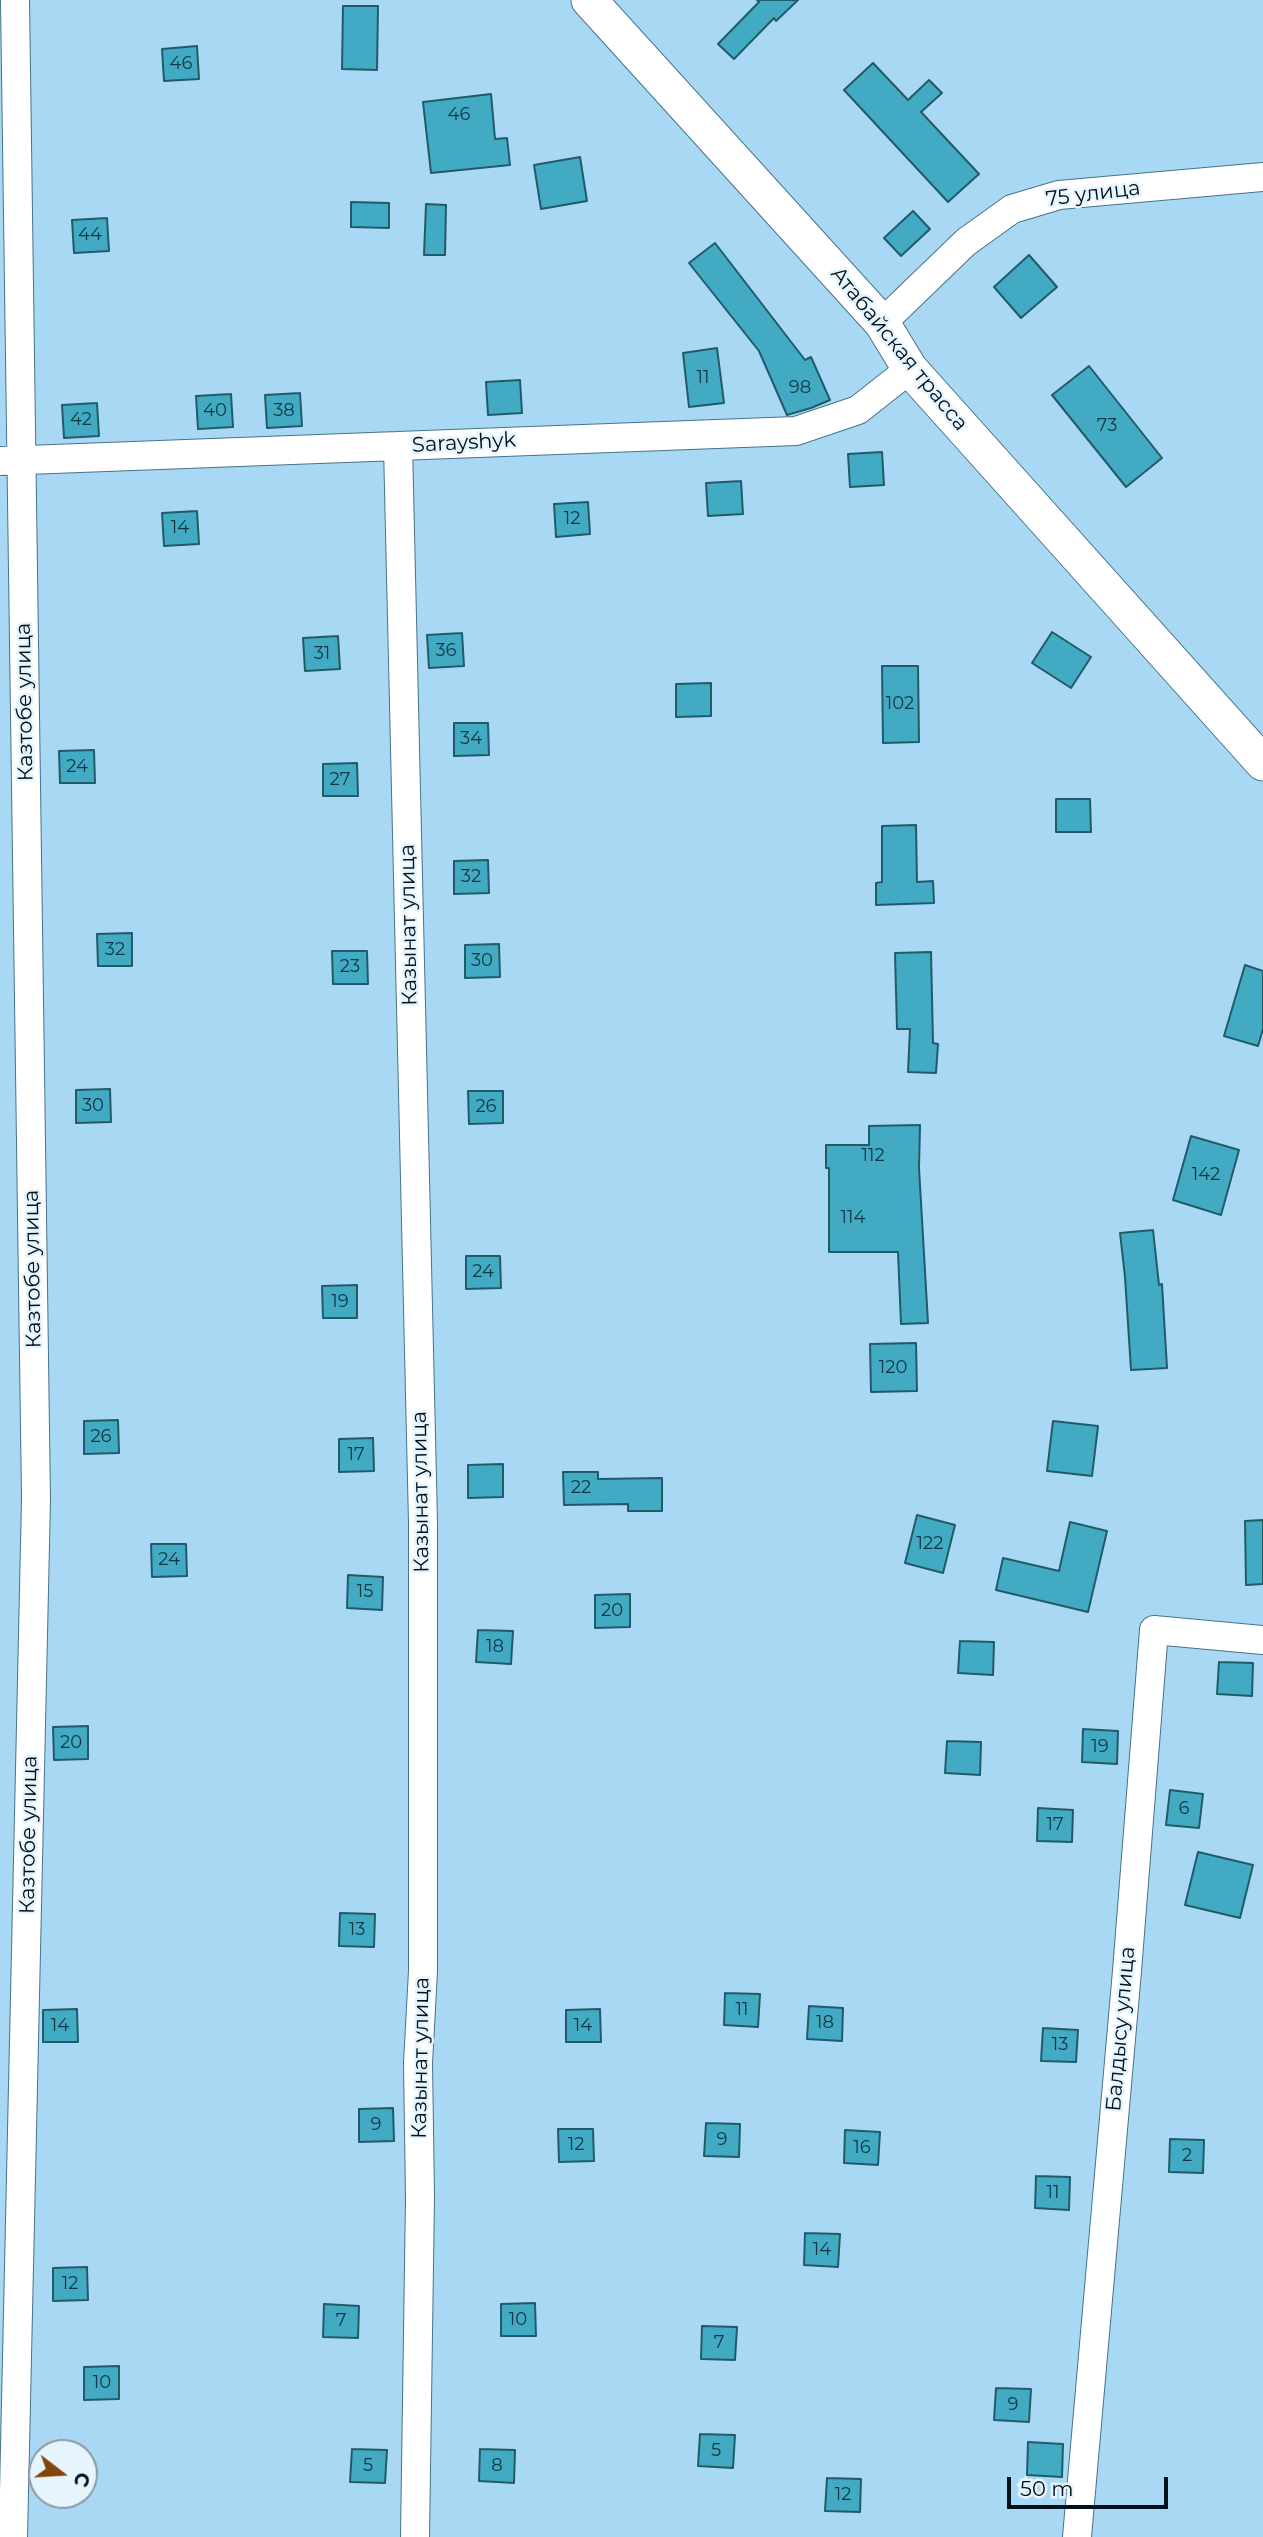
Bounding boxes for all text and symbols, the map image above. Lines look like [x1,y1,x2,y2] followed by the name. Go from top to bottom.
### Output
[170,53,192,75] house number: 46
[448,104,470,126] house number: 46
[1044,176,1142,212] street label: 75 улица
[78,224,102,246] house number: 44
[825,262,973,436] street label: Атабайская трасса
[697,367,709,389] house number: 11
[789,377,811,399] house number: 98
[203,400,227,422] house number: 40
[273,400,295,422] house number: 38
[70,409,92,431] house number: 42
[1097,415,1117,437] house number: 73
[411,428,517,458] street label: Sarayshyk
[564,508,580,530] house number: 12
[171,517,189,539] house number: 14
[11,623,39,781] street label: Казтобе улица
[435,640,457,662] house number: 36
[314,643,330,665] house number: 31
[886,693,914,715] house number: 102
[460,728,482,750] house number: 34
[66,756,88,778] house number: 24
[330,769,350,791] house number: 27
[395,844,423,1006] street label: Казынат улица
[461,866,481,888] house number: 32
[105,939,125,961] house number: 32
[471,950,493,972] house number: 30
[340,956,360,978] house number: 23
[82,1095,104,1117] house number: 30
[475,1096,497,1118] house number: 26
[861,1145,885,1167] house number: 112
[1192,1164,1220,1186] house number: 142
[19,1190,47,1348] street label: Казтобе улица
[841,1207,865,1229] house number: 114
[472,1261,494,1283] house number: 24
[331,1291,349,1313] house number: 19
[879,1357,907,1379] house number: 120
[407,1411,435,1573] street label: Казынат улица
[90,1426,112,1448] house number: 26
[347,1444,365,1466] house number: 17
[571,1477,591,1499] house number: 22
[917,1533,943,1555] house number: 122
[158,1549,180,1571] house number: 24
[357,1581,373,1603] house number: 15
[601,1600,623,1622] house number: 20
[486,1636,504,1658] house number: 18
[60,1732,82,1754] house number: 20
[1091,1736,1109,1758] house number: 19
[15,1756,43,1914] street label: Казтобе улица
[1179,1798,1189,1820] house number: 6
[1046,1814,1064,1836] house number: 17
[349,1919,365,1941] house number: 13
[1101,1946,1141,2112] street label: Балдысу улица
[407,1977,435,2139] street label: Казынат улица
[736,1999,748,2021] house number: 11
[816,2012,834,2034] house number: 18
[51,2015,69,2037] house number: 14
[574,2015,592,2037] house number: 14
[1052,2034,1068,2056] house number: 13
[371,2114,381,2136] house number: 9
[717,2129,727,2151] house number: 9
[568,2134,584,2156] house number: 12
[853,2137,871,2159] house number: 16
[1182,2145,1192,2167] house number: 2
[1047,2182,1059,2204] house number: 11
[813,2239,831,2261] house number: 14
[62,2273,78,2295] house number: 12
[509,2309,527,2331] house number: 10
[336,2310,346,2332] house number: 7
[714,2332,724,2354] house number: 7
[93,2372,111,2394] house number: 10
[1008,2394,1018,2416] house number: 9
[28,2439,98,2509] north arrow
[711,2440,721,2462] house number: 5
[363,2455,373,2477] house number: 5
[491,2455,503,2477] house number: 8
[1011,2464,1172,2508] scale bar
[69,2470,95,2490] text: С
[1020,2476,1074,2501] text: 50 m
[835,2484,851,2506] house number: 12

